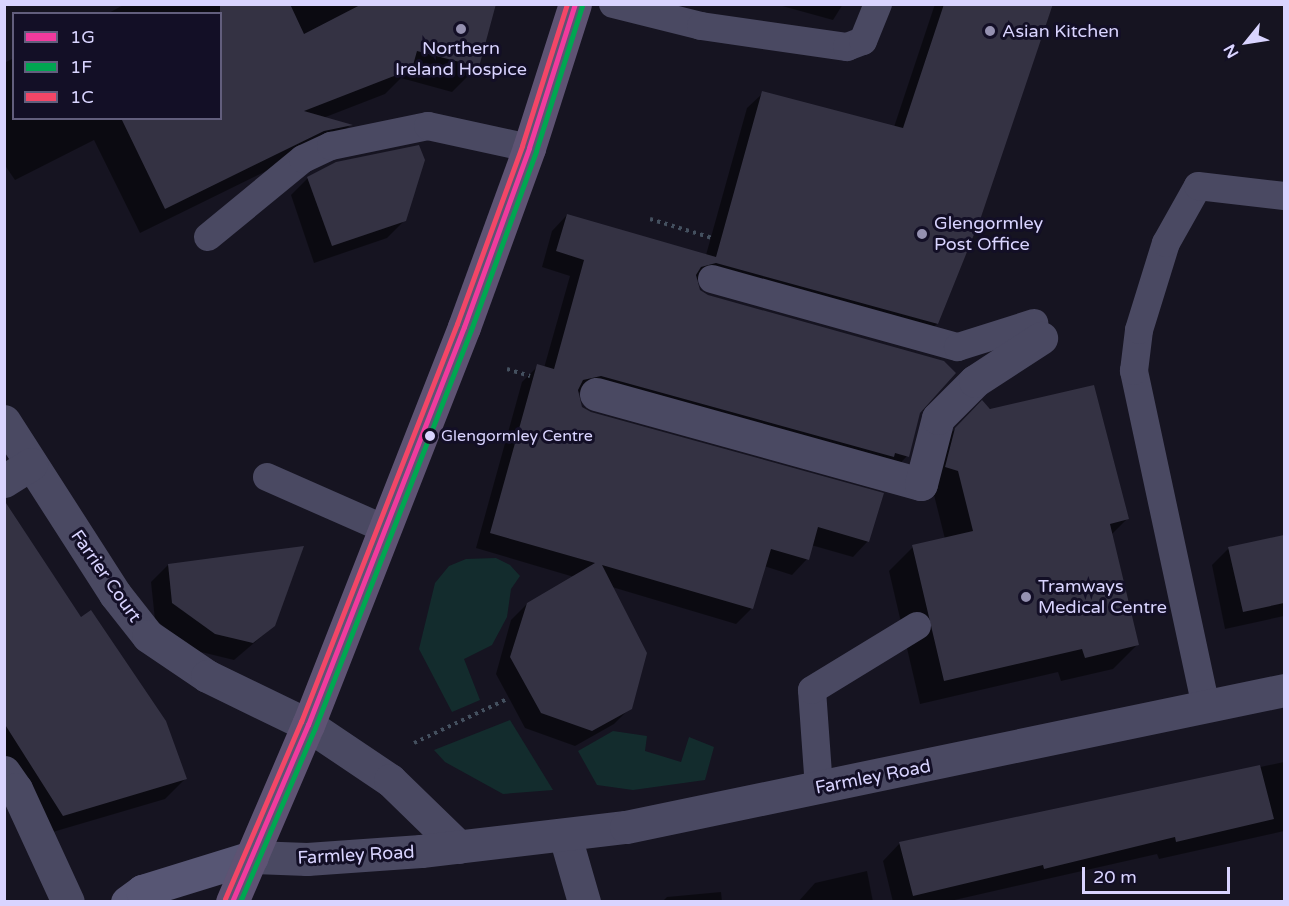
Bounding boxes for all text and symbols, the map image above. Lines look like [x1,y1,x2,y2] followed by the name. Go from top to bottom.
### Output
[12,12,222,120] legend
[1217,12,1277,72] north arrow
[1002,20,1119,42] place label: Asian Kitchen
[454,22,468,36] marker: Northern Ireland Hospice
[983,24,997,38] marker: Asian Kitchen
[70,26,95,48] text: 1G
[395,38,527,80] place label: Northern Ireland Hospice
[1220,40,1243,62] text: N
[70,56,92,78] text: 1F
[70,86,94,108] text: 1C
[934,213,1043,256] place label: Glengormley Post Office
[915,227,929,241] marker: Glengormley Post Office
[441,426,593,446] place label: Glengormley Centre
[424,430,436,442] marker: Glengormley Centre
[66,526,146,626] street label: Farrier Court
[1038,576,1167,618] place label: Tramways Medical Centre
[1019,590,1033,604] marker: Tramways Medical Centre
[813,755,933,799] street label: Farmley Road
[297,841,415,869] street label: Farmley Road
[1085,855,1234,893] scale bar
[1093,866,1137,888] text: 20 m

